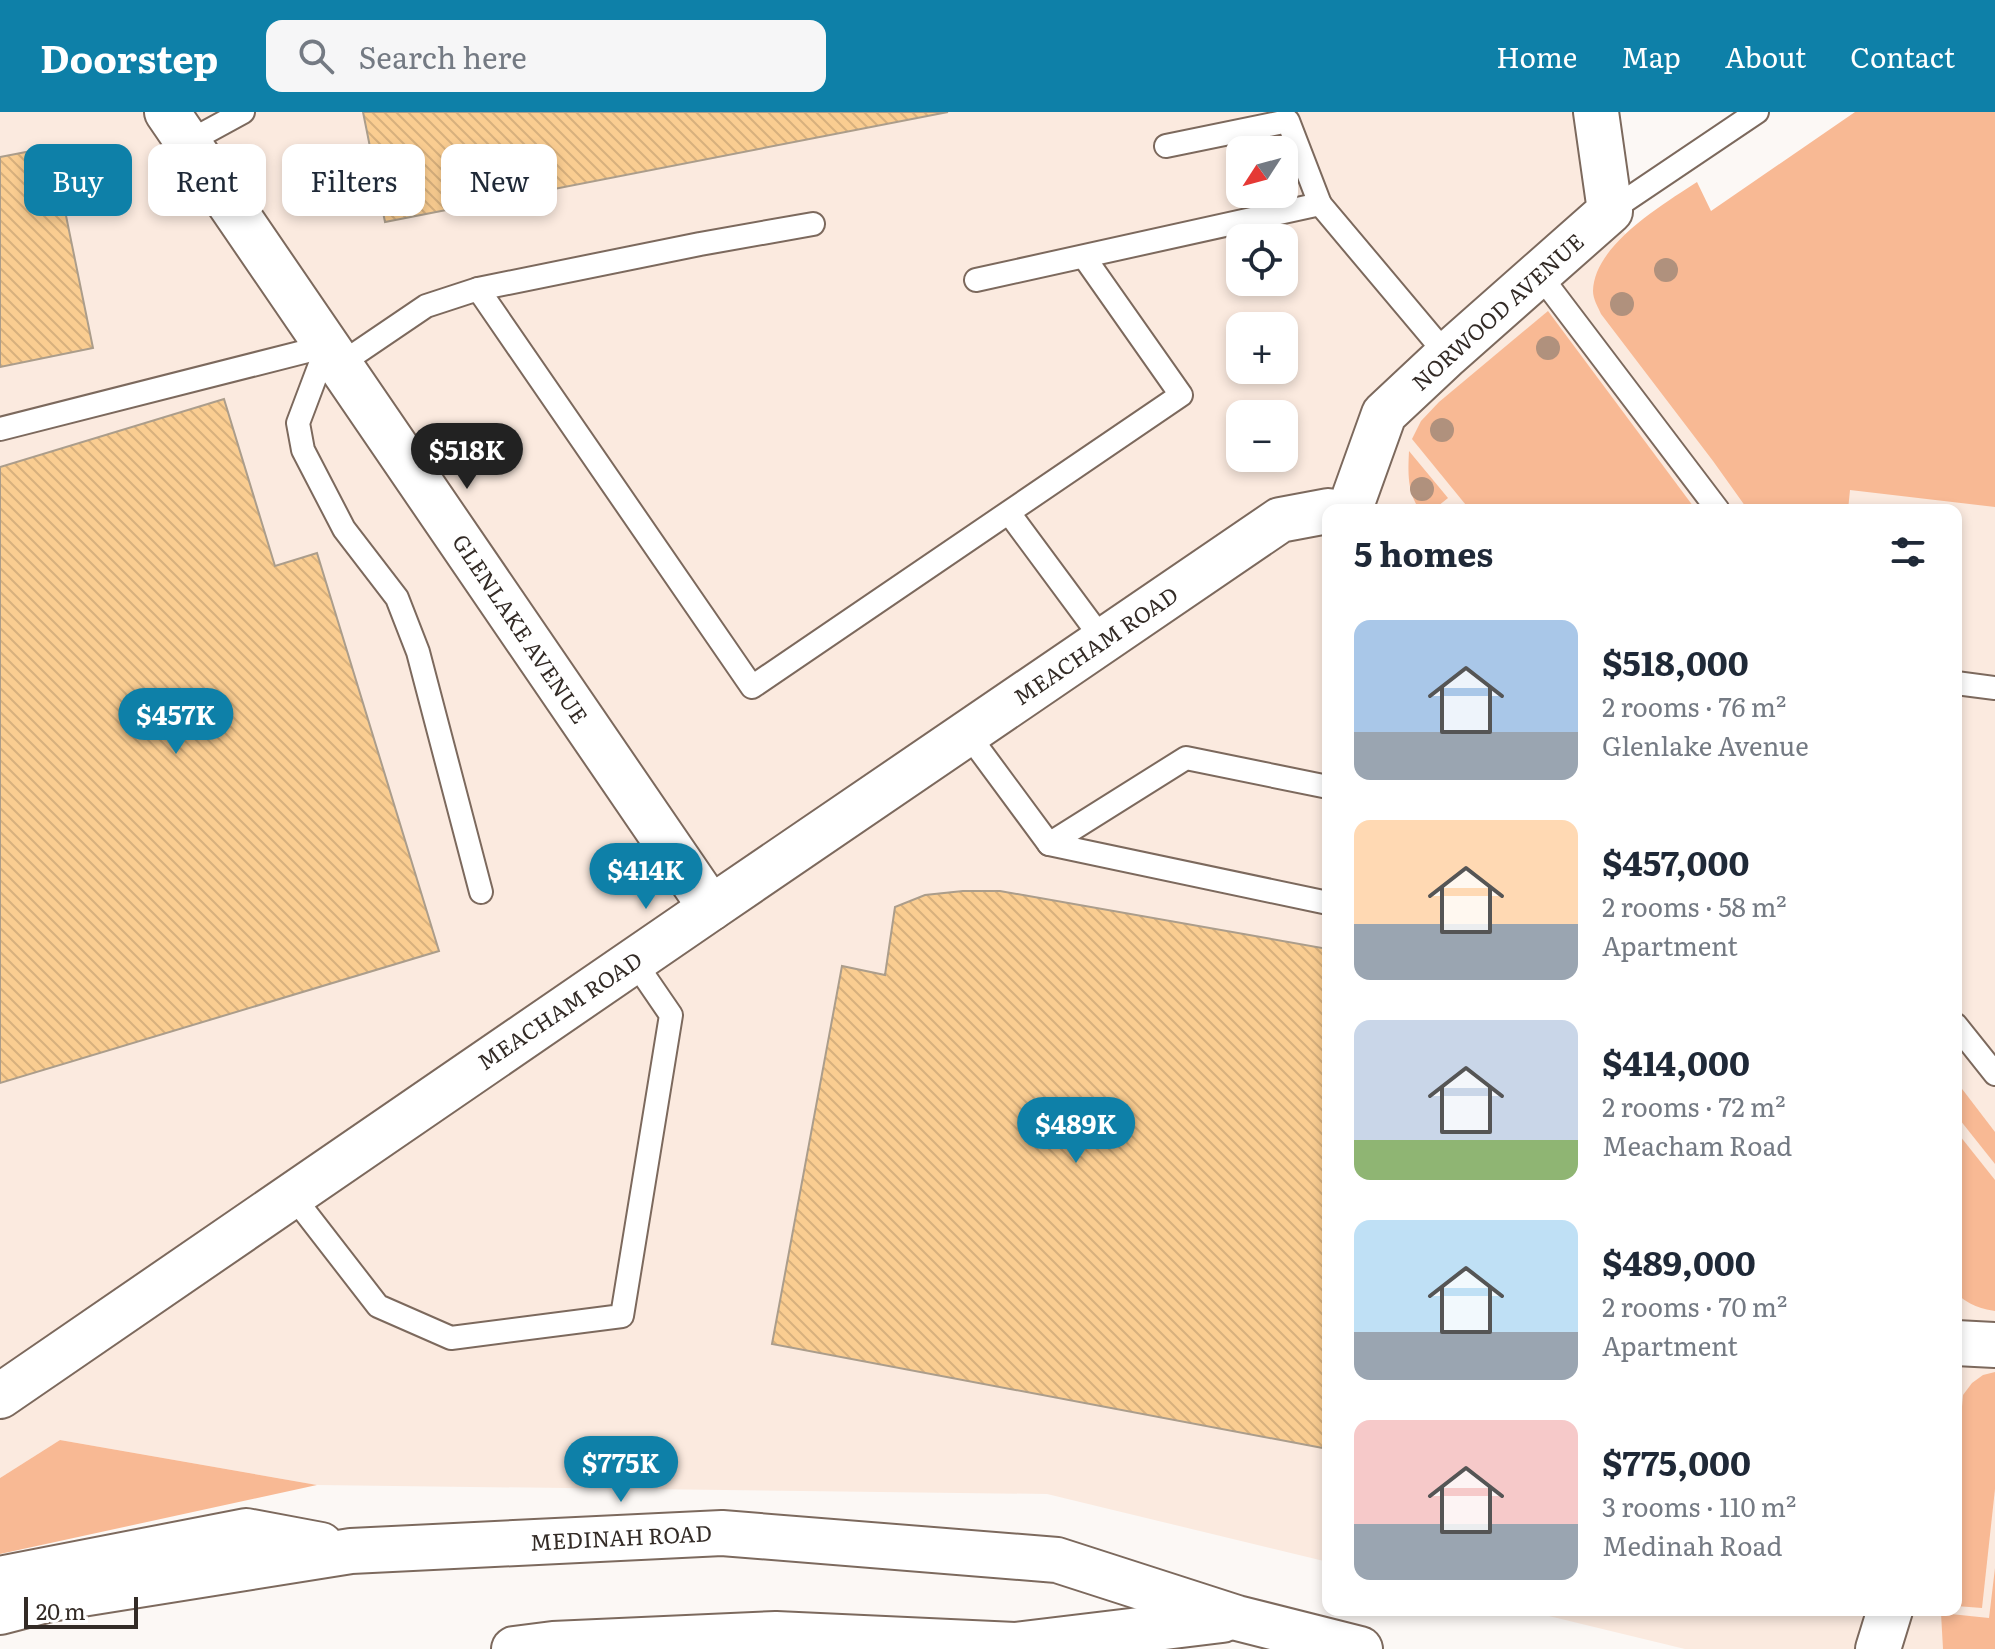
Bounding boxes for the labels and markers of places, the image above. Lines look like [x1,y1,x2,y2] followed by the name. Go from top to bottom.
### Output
[411,423,523,491] pin: $518K
[120,688,232,756] pin: $457K
[590,843,702,911] pin: $414K
[1020,1097,1132,1165] pin: $489K
[565,1436,677,1504] pin: $775K

